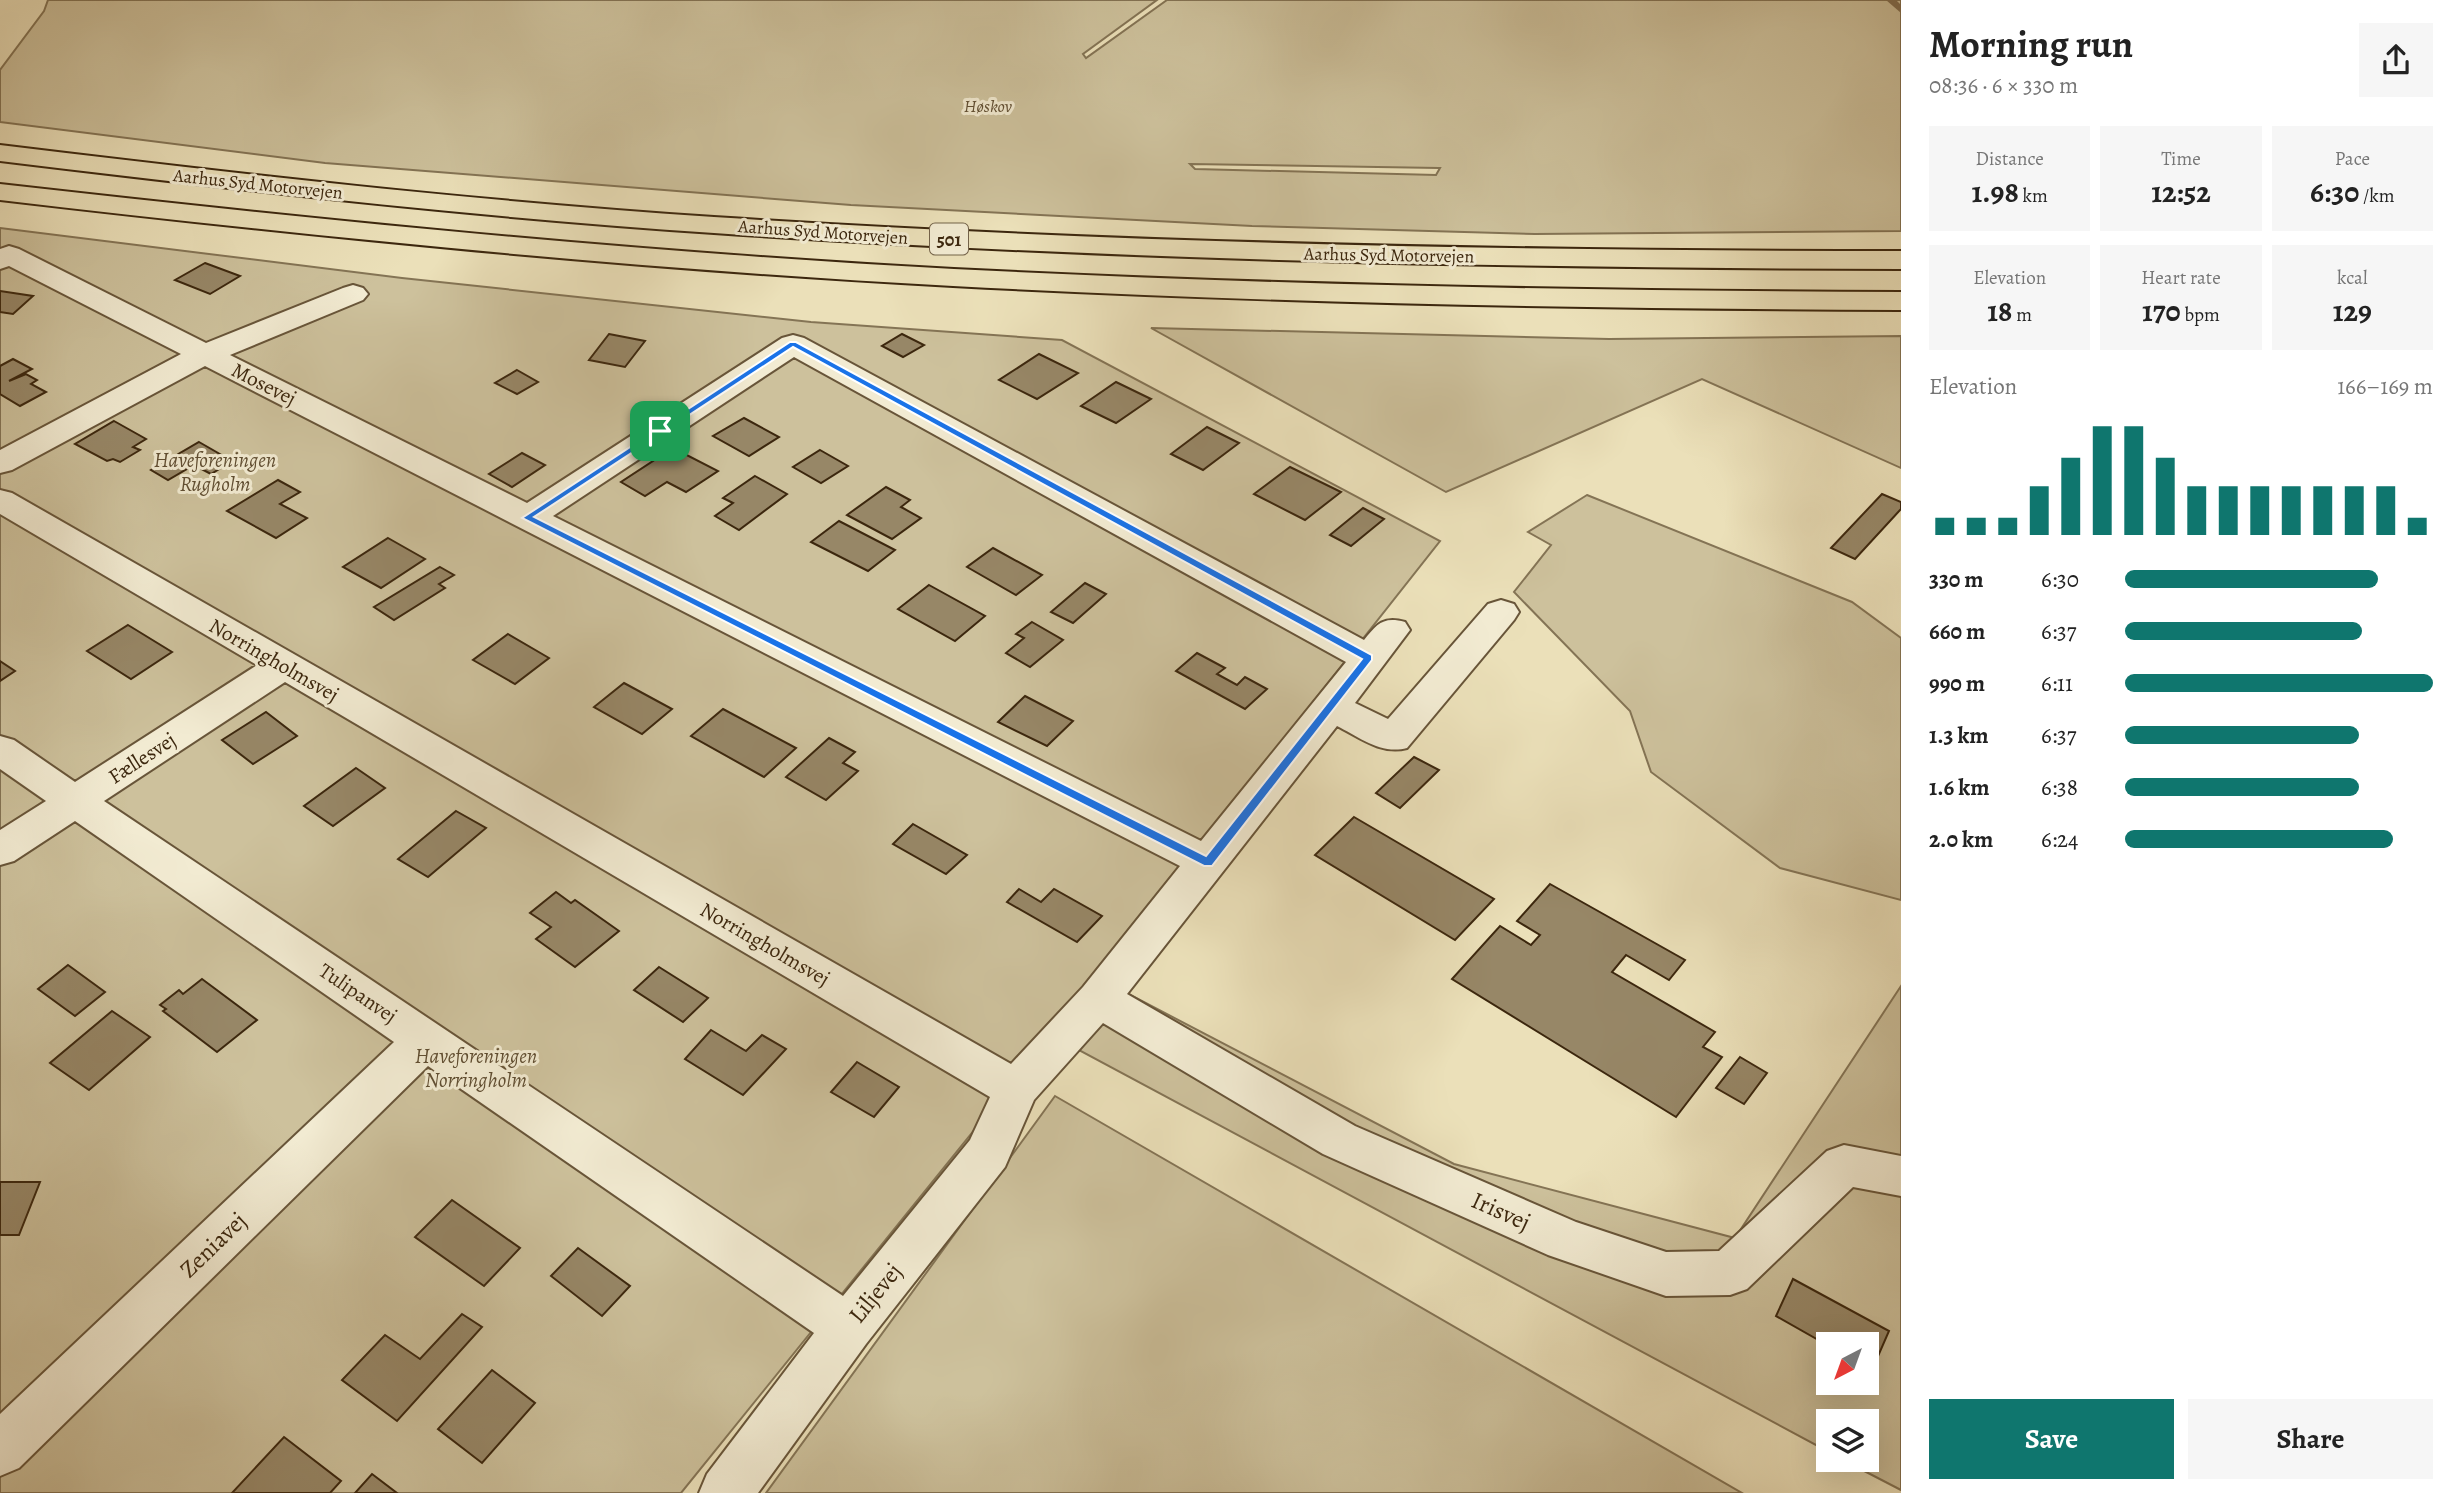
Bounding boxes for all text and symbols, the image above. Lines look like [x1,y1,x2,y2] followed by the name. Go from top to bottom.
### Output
[1929,18,2133,70] text: Morning run
[2359,23,2433,97] button: share
[1929,70,2078,101] text: 08:36 · 6 × 330 m
[964,94,1013,118] park label: Høskov
[1976,146,2044,172] text: Distance
[2161,146,2201,172] text: Time
[2335,146,2370,172] text: Pace
[171,163,344,205] street label: Aarhus Syd Motorvejen
[1972,172,2019,212] text: 1.98
[2151,172,2211,212] text: 12:52
[2310,172,2359,212] text: 6:30
[2019,183,2048,209] text: km
[2359,183,2395,209] text: /km
[736,214,909,250] street label: Aarhus Syd Motorvejen
[930,224,968,255] road number: 501
[1303,241,1474,268] street label: Aarhus Syd Motorvejen
[1973,265,2046,291] text: Elevation
[2141,265,2221,291] text: Heart rate
[2337,265,2368,291] text: kcal
[1987,291,2012,331] text: 18
[2142,291,2181,331] text: 170
[2333,291,2372,331] text: 129
[2012,302,2032,328] text: m
[2181,302,2220,328] text: bpm
[227,356,301,412] street label: Mosevej
[1929,371,2017,402] text: Elevation
[2337,371,2433,402] text: 166–169 m
[630,401,690,461] pin
[641,412,679,450] icon: arrive
[154,446,276,498] park label: Haveforeningen Rugholm
[1929,564,1984,595] text: 330 m
[2041,564,2079,595] text: 6:30
[204,611,344,709] street label: Norringholmsvej
[1929,616,1985,647] text: 660 m
[2041,616,2076,647] text: 6:37
[1929,668,1985,699] text: 990 m
[2041,668,2073,699] text: 6:11
[1929,720,1989,751] text: 1.3 km
[2041,720,2076,751] text: 6:37
[103,726,181,790] street label: Fællesvej
[1929,772,1989,803] text: 1.6 km
[2041,772,2078,803] text: 6:38
[1929,824,1993,855] text: 2.0 km
[2041,824,2078,855] text: 6:24
[695,895,835,993] street label: Norringholmsvej
[313,957,403,1029] street label: Tulipanvej
[415,1042,537,1094] park label: Haveforeningen Norringholm
[1467,1184,1535,1238] street label: Irisvej
[173,1205,253,1285] street label: Zeniavej
[841,1256,909,1330] street label: Liljevej
[1816,1332,1880,1395] north arrow
[1816,1332,1879,1472] map controls
[1929,1399,2174,1479] button: Save
[2188,1399,2433,1479] button: Share
[1816,1409,1879,1472] button: layers

